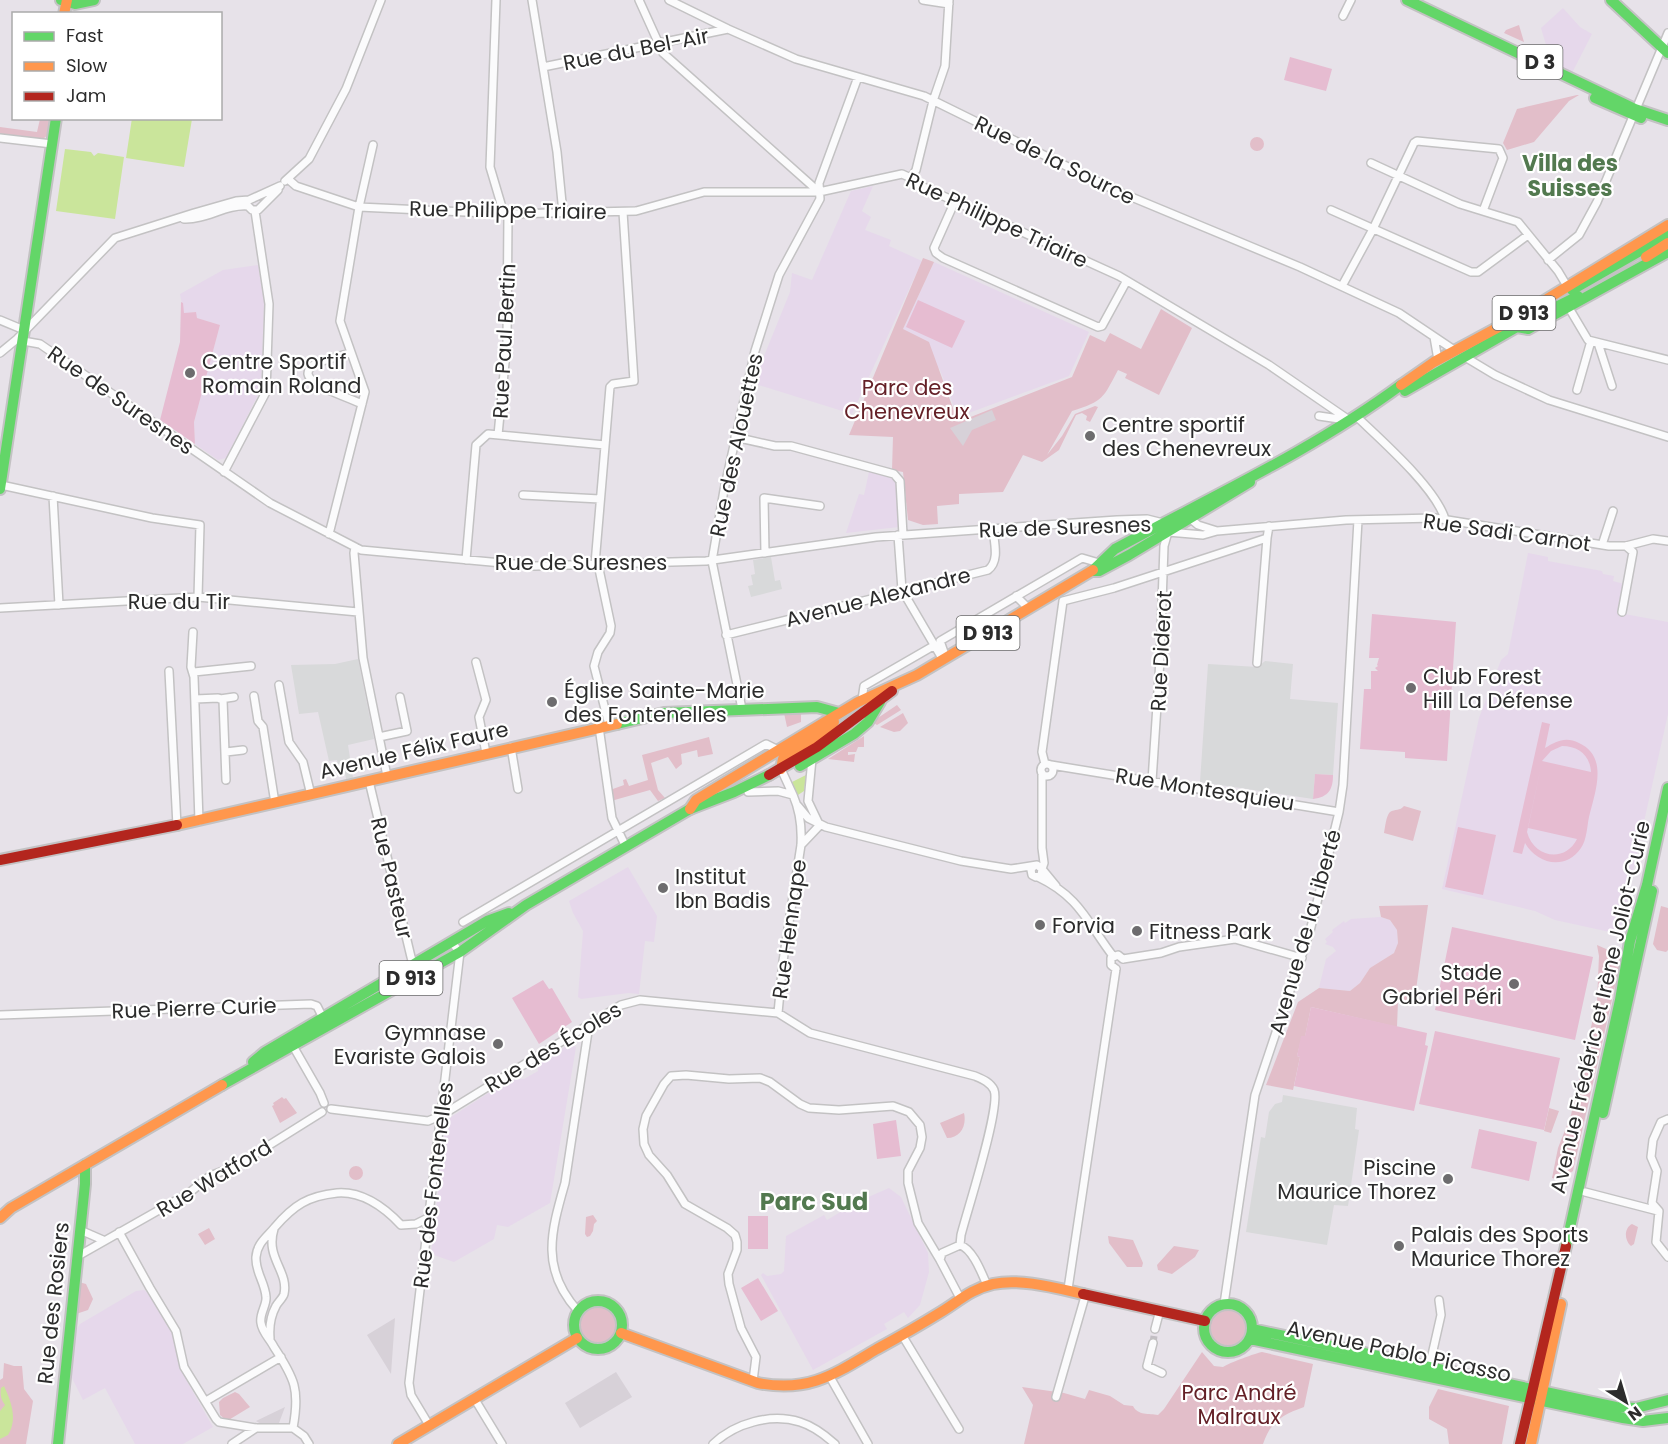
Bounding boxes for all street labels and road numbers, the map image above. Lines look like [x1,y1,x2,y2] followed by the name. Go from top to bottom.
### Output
[561,21,711,77] street label: Rue du Bel-Air
[1518,45,1562,79] road number: D 3
[970,109,1140,211] street label: Rue de la Source
[901,165,1093,275] street label: Rue Philippe Triaire
[409,194,607,226] street label: Rue Philippe Triaire
[485,263,523,419] street label: Rue Paul Bertin
[1492,296,1556,330] road number: D 913
[42,339,200,461] street label: Rue de Suresnes
[702,350,770,540] street label: Rue des Alouettes
[1421,506,1593,558] street label: Rue Sadi Carnot
[978,509,1152,545] street label: Rue de Suresnes
[495,548,667,577] street label: Rue de Suresnes
[783,560,973,634] street label: Avenue Alexandre
[128,587,230,616] street label: Rue du Tir
[1143,590,1179,712] street label: Rue Diderot
[956,616,1020,650] road number: D 913
[317,714,511,786] street label: Avenue Félix Faure
[1114,761,1296,817] street label: Rue Montesquieu
[364,814,420,942] street label: Rue Pasteur
[1543,818,1657,1196] street label: Avenue Frédéric et Irène Joliot-Curie
[1262,826,1348,1038] street label: Avenue de la Liberté
[765,857,813,1001] street label: Rue Hennape
[380,961,442,995] road number: D 913
[111,991,277,1025] street label: Rue Pierre Curie
[479,995,627,1099] street label: Rue des Écoles
[406,1080,460,1290] street label: Rue des Fontenelles
[151,1132,277,1224] street label: Rue Watford
[30,1221,76,1385] street label: Rue des Rosiers
[1284,1313,1514,1389] street label: Avenue Pablo Picasso

